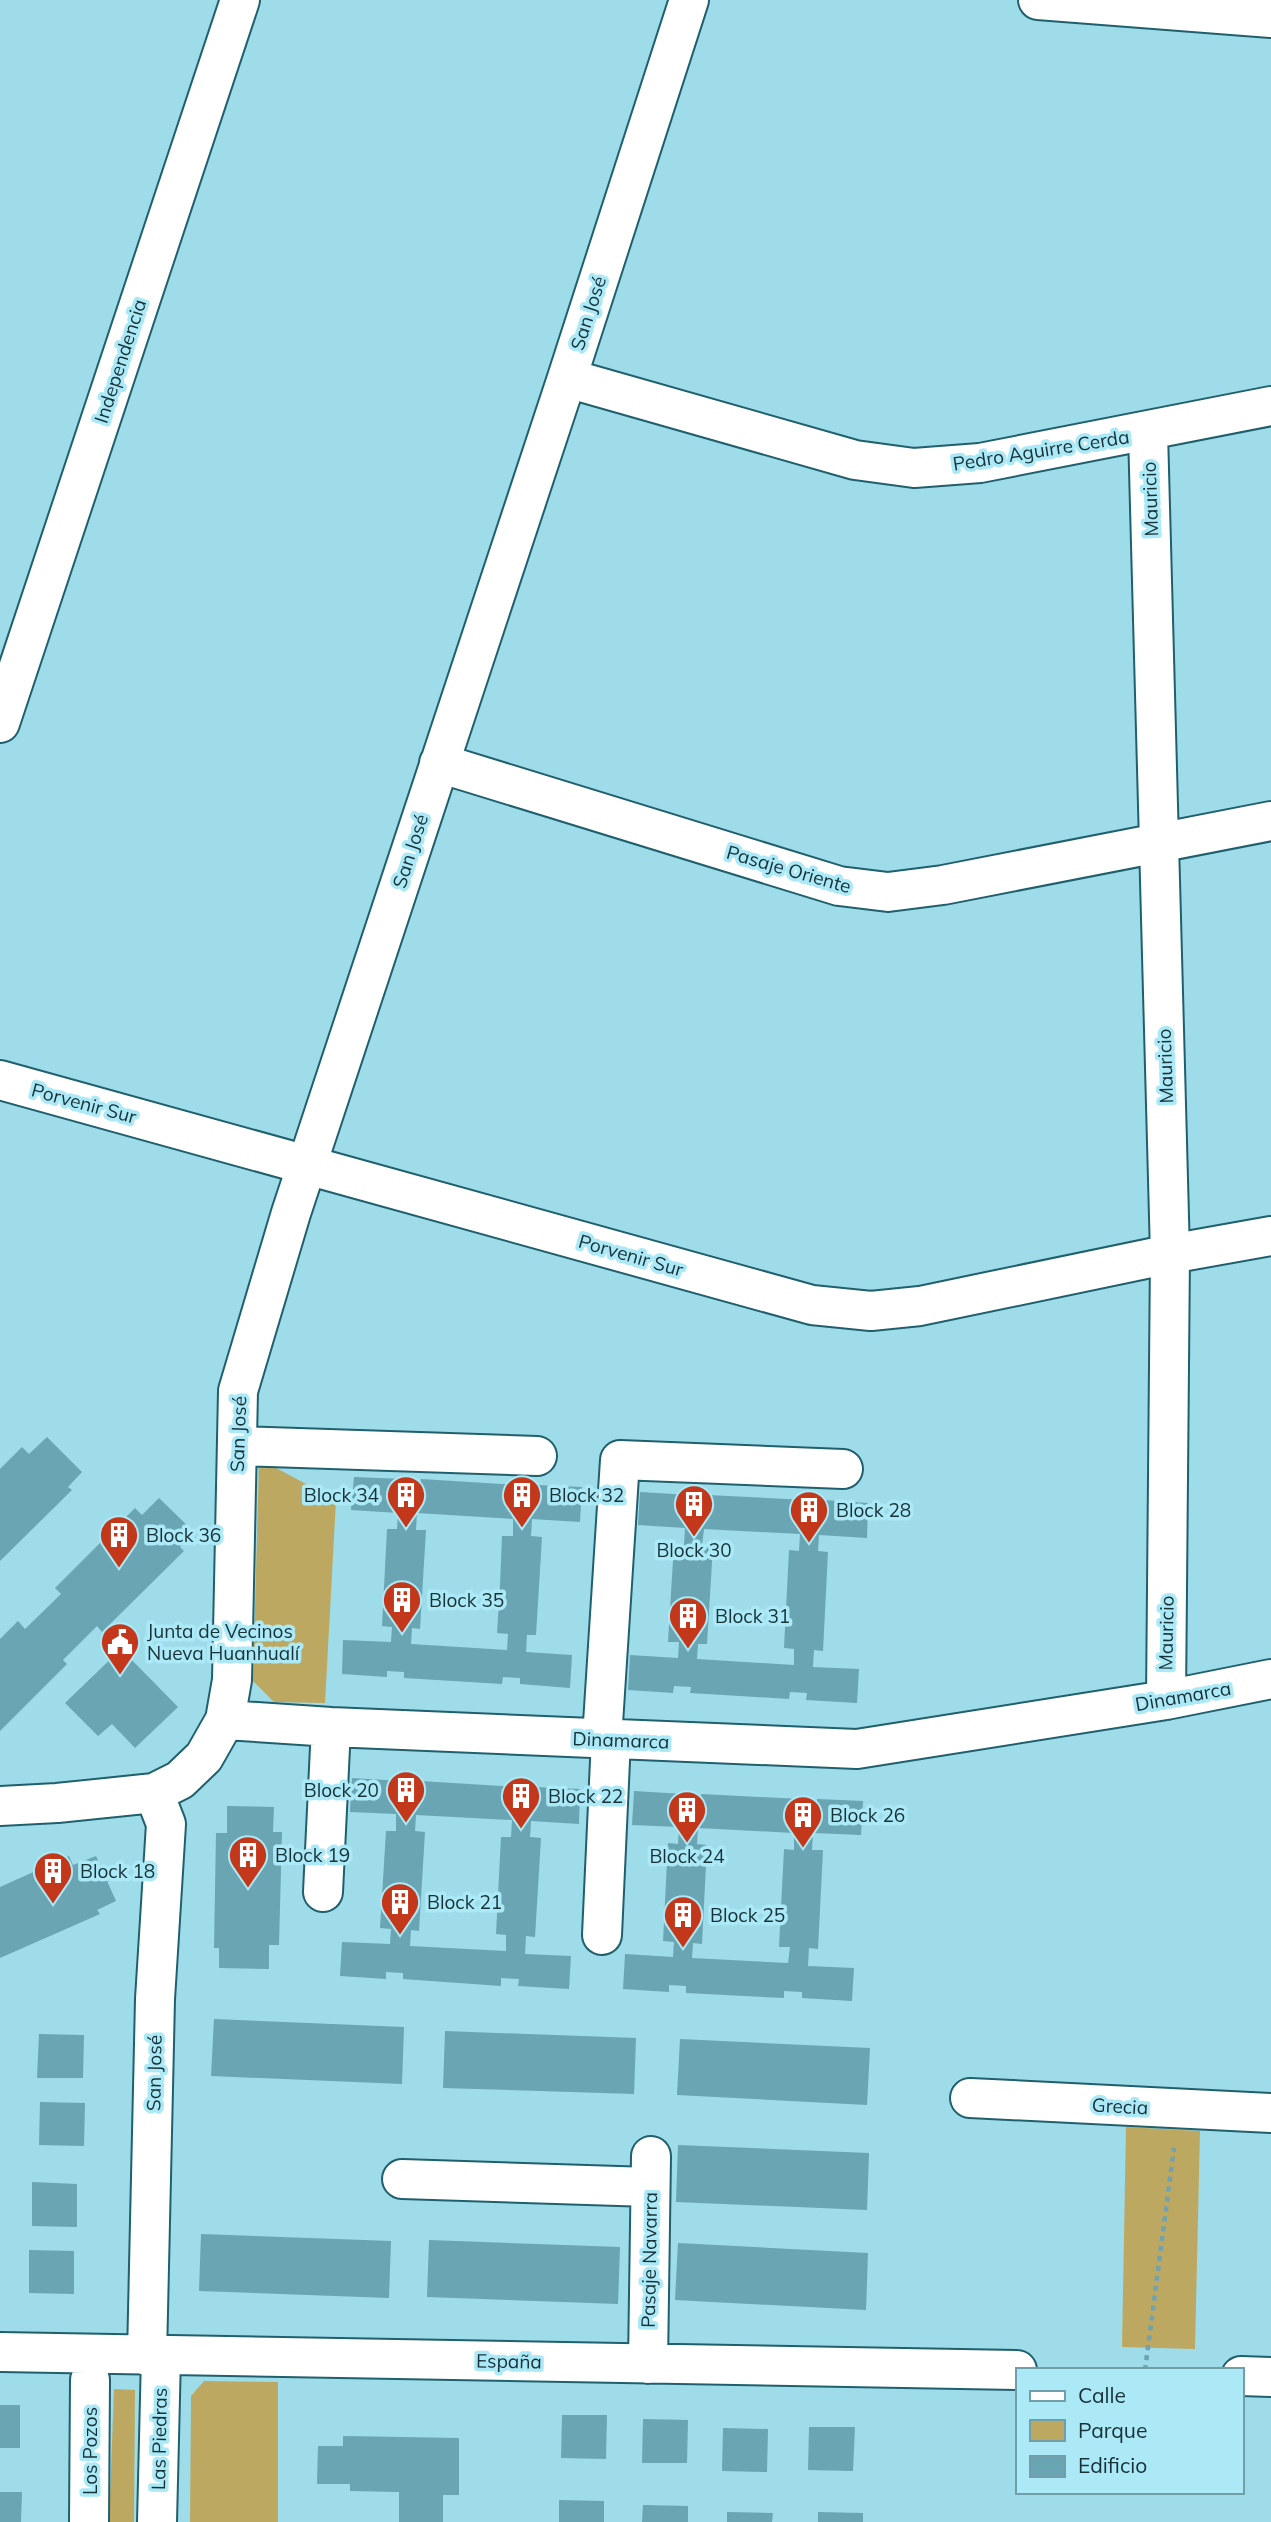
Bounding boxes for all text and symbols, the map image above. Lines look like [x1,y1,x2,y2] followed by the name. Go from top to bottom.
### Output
[565,273,611,353] street label: San José
[89,296,151,426] street label: Independencia
[951,424,1131,476] street label: Pedro Aguirre Cerda
[1137,461,1163,537] street label: Mauricio
[387,811,433,891] street label: San José
[724,840,854,898] street label: Pasaje Oriente
[1152,1028,1178,1104] street label: Mauricio
[29,1077,139,1129] street label: Porvenir Sur
[576,1229,686,1281] street label: Porvenir Sur
[225,1396,251,1472] street label: San José
[385,1474,427,1529] building icon: Block 34
[501,1474,543,1529] building icon: Block 32
[304,1483,379,1507] place label: Block 34
[549,1483,624,1507] place label: Block 32
[673,1483,715,1538] building icon: Block 30
[788,1489,830,1544] building icon: Block 28
[836,1498,911,1522] place label: Block 28
[98,1514,140,1569] building icon: Block 36
[146,1523,221,1547] place label: Block 36
[656,1538,732,1562] place label: Block 30
[381,1579,423,1634] building icon: Block 35
[429,1588,504,1612] place label: Block 35
[667,1595,709,1650] building icon: Block 31
[1153,1595,1179,1671] street label: Mauricio
[715,1604,790,1628] place label: Block 31
[147,1619,301,1665] place label: Junta de Vecinos Nueva Huanhualí
[99,1621,141,1676] public building icon: Junta de Vecinos Nueva Huanhualí
[1133,1676,1233,1716] street label: Dinamarca
[572,1726,670,1754] street label: Dinamarca
[385,1769,427,1824] building icon: Block 20
[500,1775,542,1830] building icon: Block 22
[304,1778,379,1802] place label: Block 20
[548,1784,623,1808] place label: Block 22
[666,1789,708,1844] building icon: Block 24
[782,1794,824,1849] building icon: Block 26
[830,1803,905,1827] place label: Block 26
[227,1834,269,1889] building icon: Block 19
[275,1843,350,1867] place label: Block 19
[649,1844,725,1868] place label: Block 24
[32,1850,74,1905] building icon: Block 18
[80,1859,155,1883] place label: Block 18
[379,1881,421,1936] building icon: Block 21
[427,1890,502,1914] place label: Block 21
[662,1894,704,1949] building icon: Block 25
[710,1903,785,1927] place label: Block 25
[141,2035,167,2111] street label: San José
[1091,2093,1149,2119] street label: Grecia
[636,2192,662,2328] street label: Pasaje Navarra
[476,2348,542,2374] street label: España
[1016,2368,1243,2494] legend
[1078,2382,1126,2408] text: Calle
[146,2388,172,2490] street label: Las Piedras
[78,2407,102,2495] street label: Los Pozos
[1078,2417,1147,2443] text: Parque
[1078,2452,1147,2478] text: Edificio

